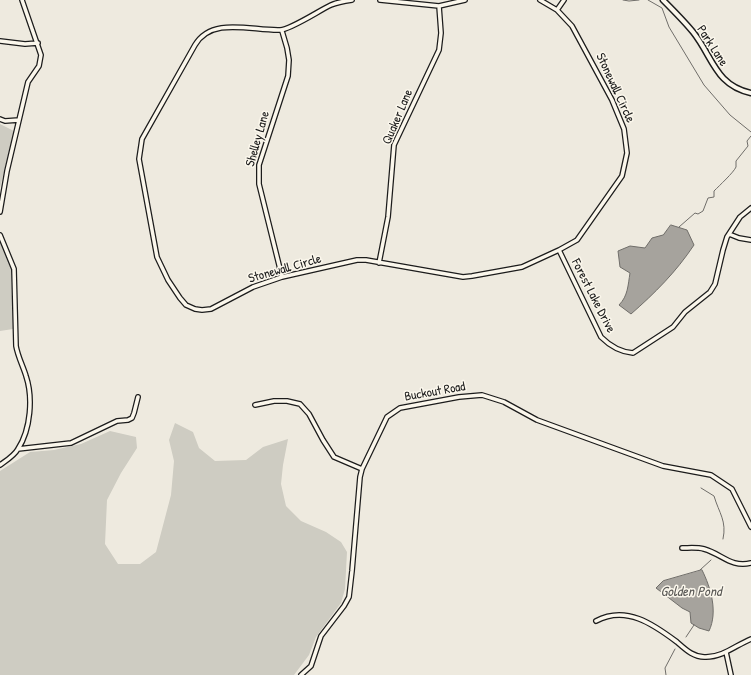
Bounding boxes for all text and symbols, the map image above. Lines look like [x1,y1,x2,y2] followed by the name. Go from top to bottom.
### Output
[693,23,731,69] street label: Park Lane
[592,51,638,125] street label: Stonewall Circle
[379,87,417,147] street label: Quaker Lane
[243,110,273,168] street label: Shelley Lane
[247,251,323,287] street label: Stonewall Circle
[568,256,618,336] street label: Forest Lake Drive
[403,379,467,405] street label: Buckout Road
[661,584,721,600] water label: Golden Pond

